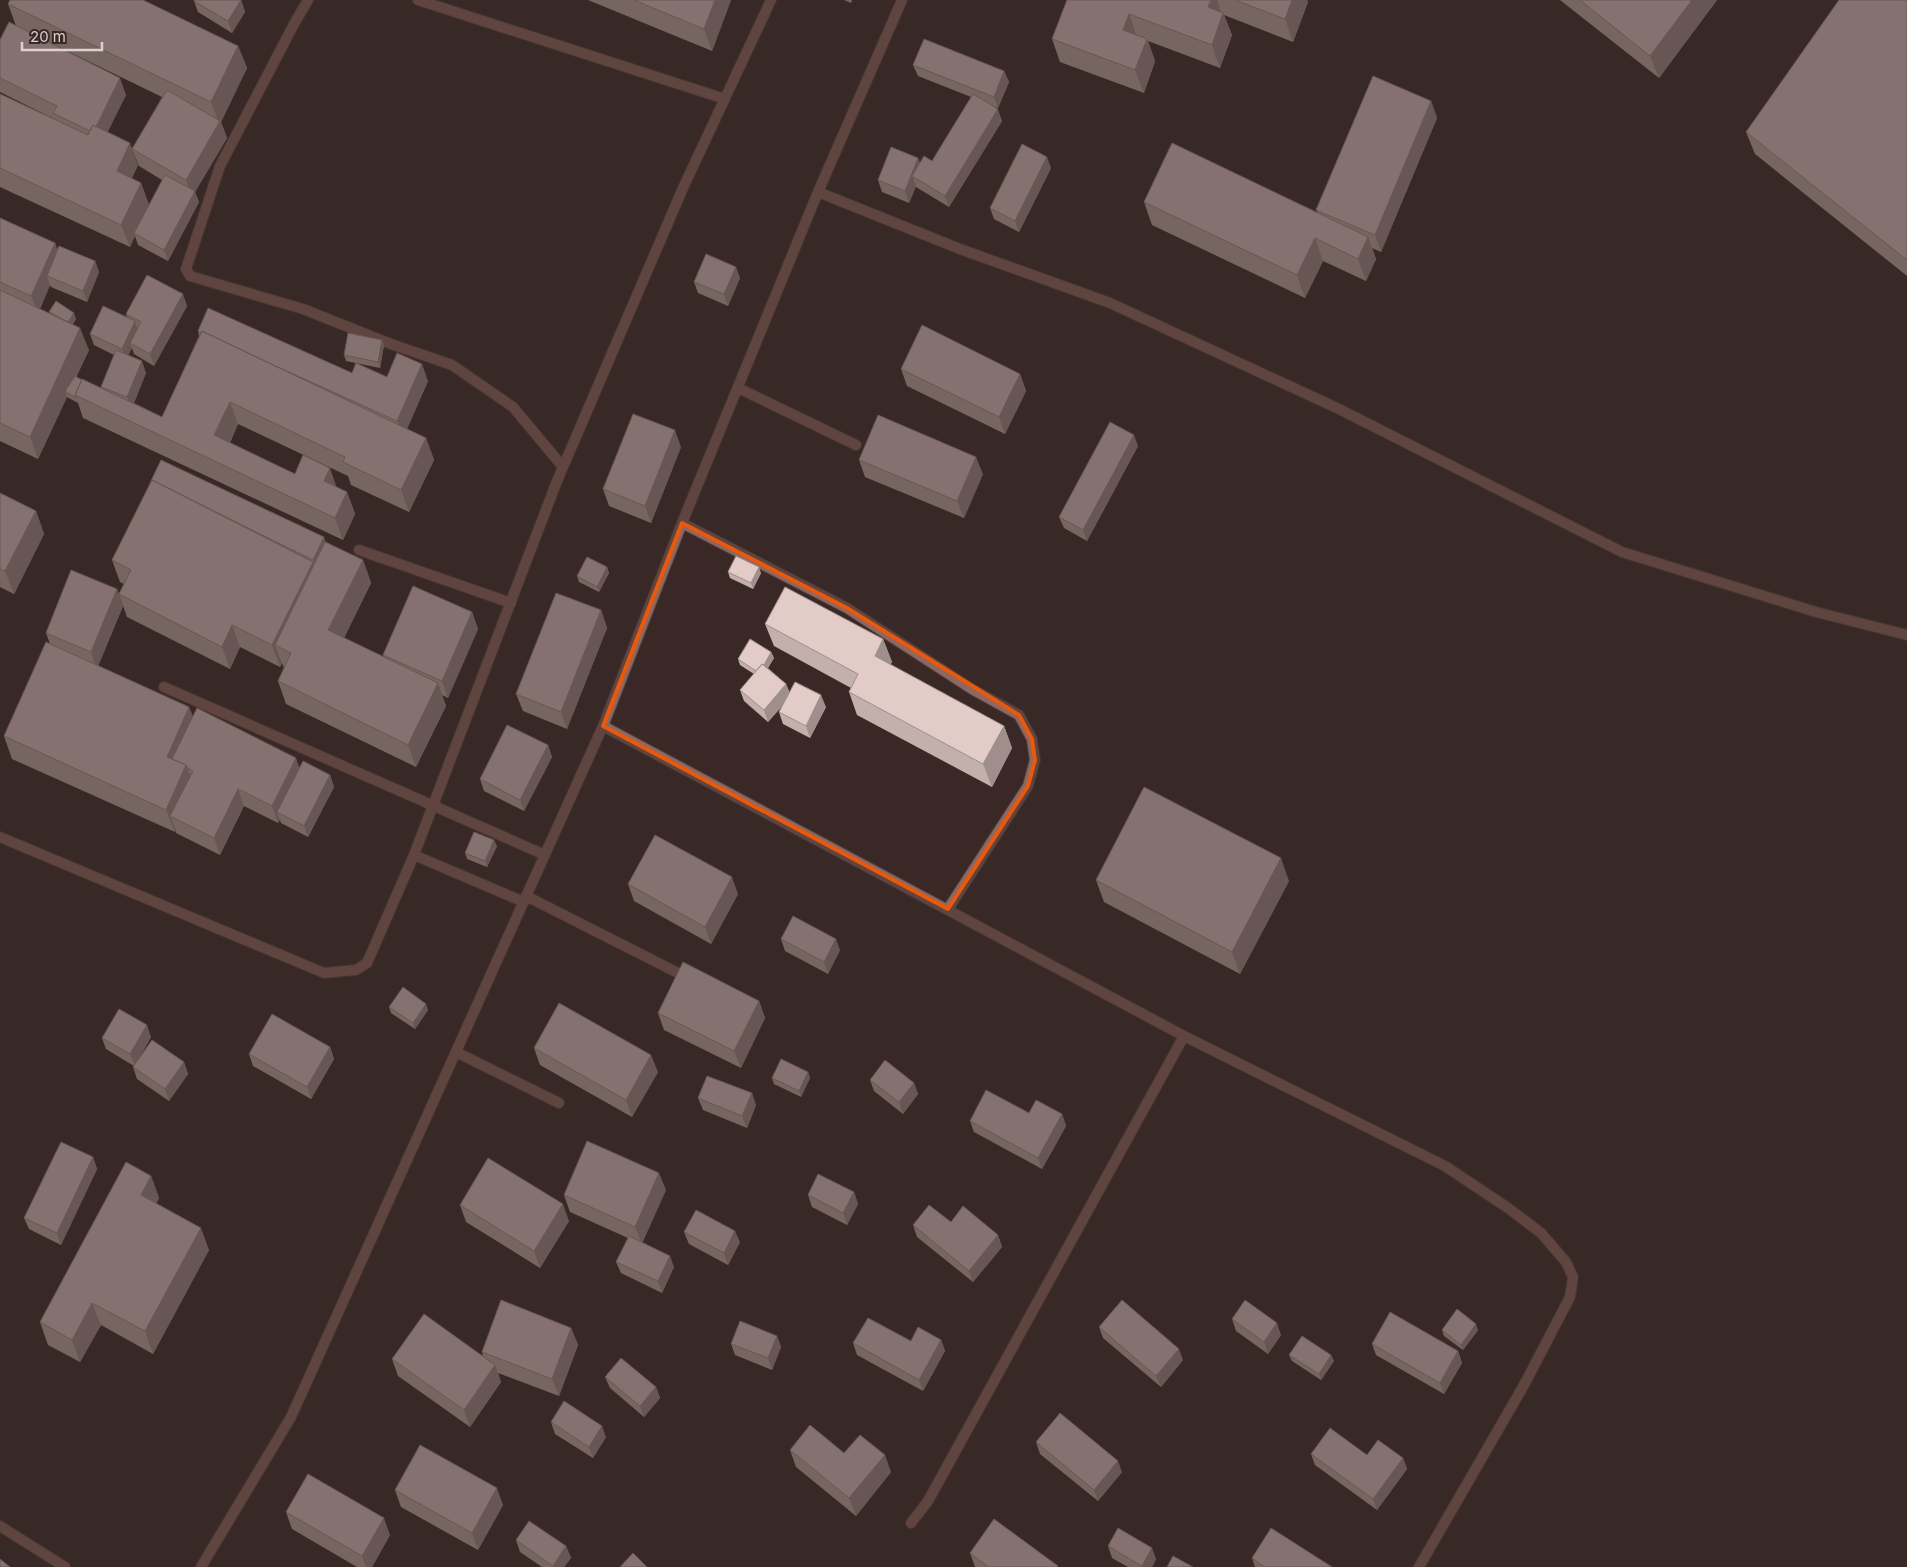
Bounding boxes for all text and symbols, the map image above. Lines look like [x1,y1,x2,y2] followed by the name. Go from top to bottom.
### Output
[22,20,102,52] scale bar
[30,27,66,46] text: 20 m

